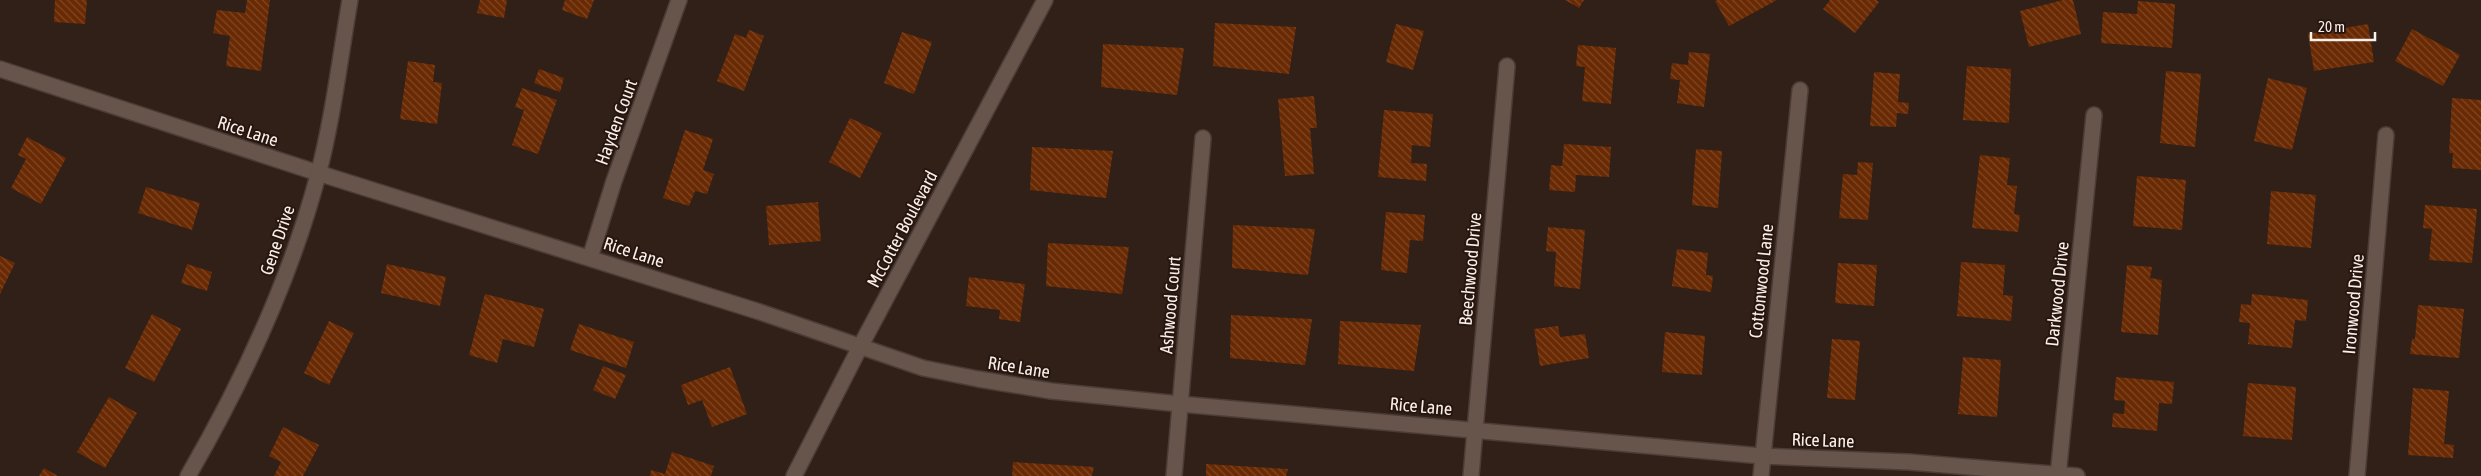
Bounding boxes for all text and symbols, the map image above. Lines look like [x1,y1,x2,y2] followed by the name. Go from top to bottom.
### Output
[2311,10,2375,42] scale bar
[2318,18,2345,35] text: 20 m
[591,76,641,168] street label: Hayden Court
[215,111,281,151] street label: Rice Lane
[862,167,942,291] street label: McCotter Boulevard
[255,203,299,277] street label: Gene Drive
[1455,212,1485,326] street label: Beechwood Drive
[1745,223,1777,339] street label: Cottonwood Lane
[601,232,667,272] street label: Rice Lane
[2041,241,2073,347] street label: Darkwood Drive
[2338,253,2368,355] street label: Ironwood Drive
[1155,255,1185,355] street label: Ashwood Court
[986,352,1052,382] street label: Rice Lane
[1389,393,1453,419] street label: Rice Lane
[1791,428,1855,452] street label: Rice Lane

